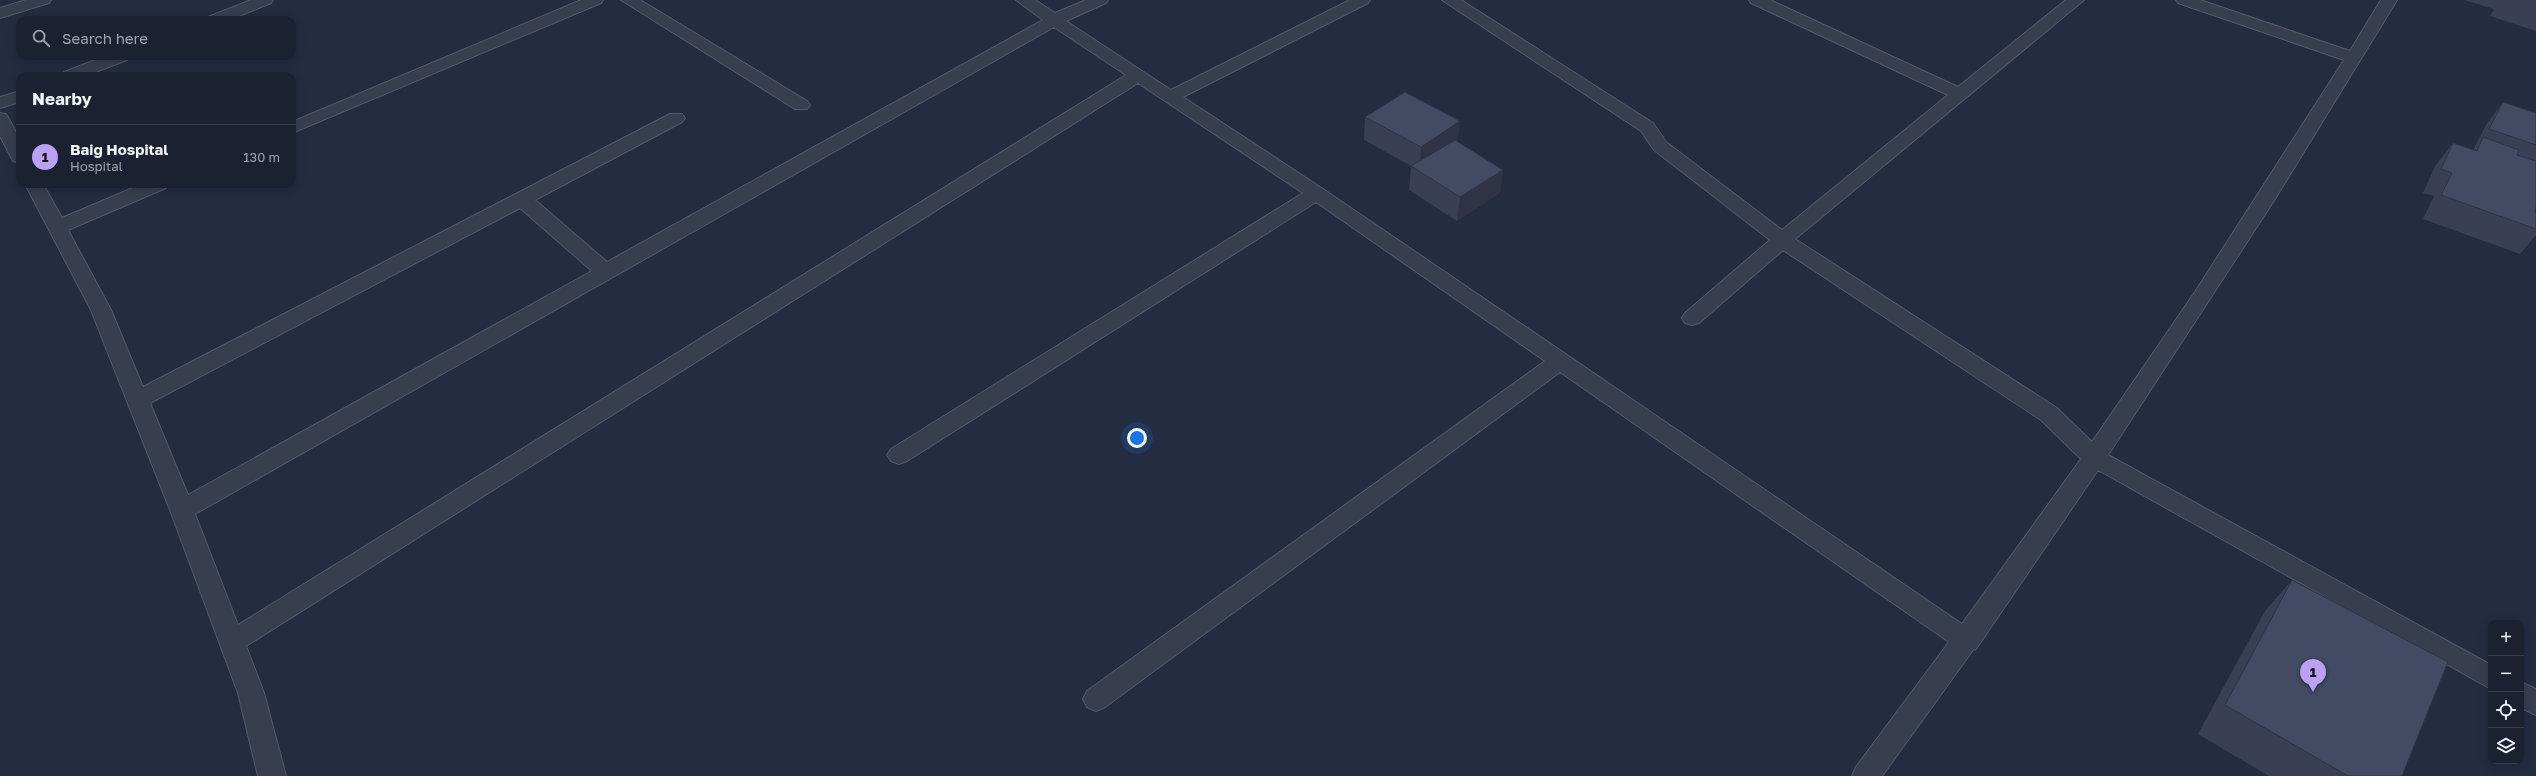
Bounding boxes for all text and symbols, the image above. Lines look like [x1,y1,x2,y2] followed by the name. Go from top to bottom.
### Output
[16,16,296,60] search box
[30,27,52,49] icon: search
[62,29,148,47] text: Search here
[32,88,92,109] text: Nearby
[70,140,168,158] text: Baig Hospital
[42,149,48,165] text: 1
[243,149,280,165] text: 130 m
[70,158,123,174] text: Hospital
[1127,428,1147,448] your location
[2488,620,2524,764] map controls
[2488,620,2524,656] button: +
[2488,656,2524,692] button: −
[2300,659,2326,692] pin: 1
[2488,692,2524,728] button: locate
[2488,728,2524,764] button: layers

